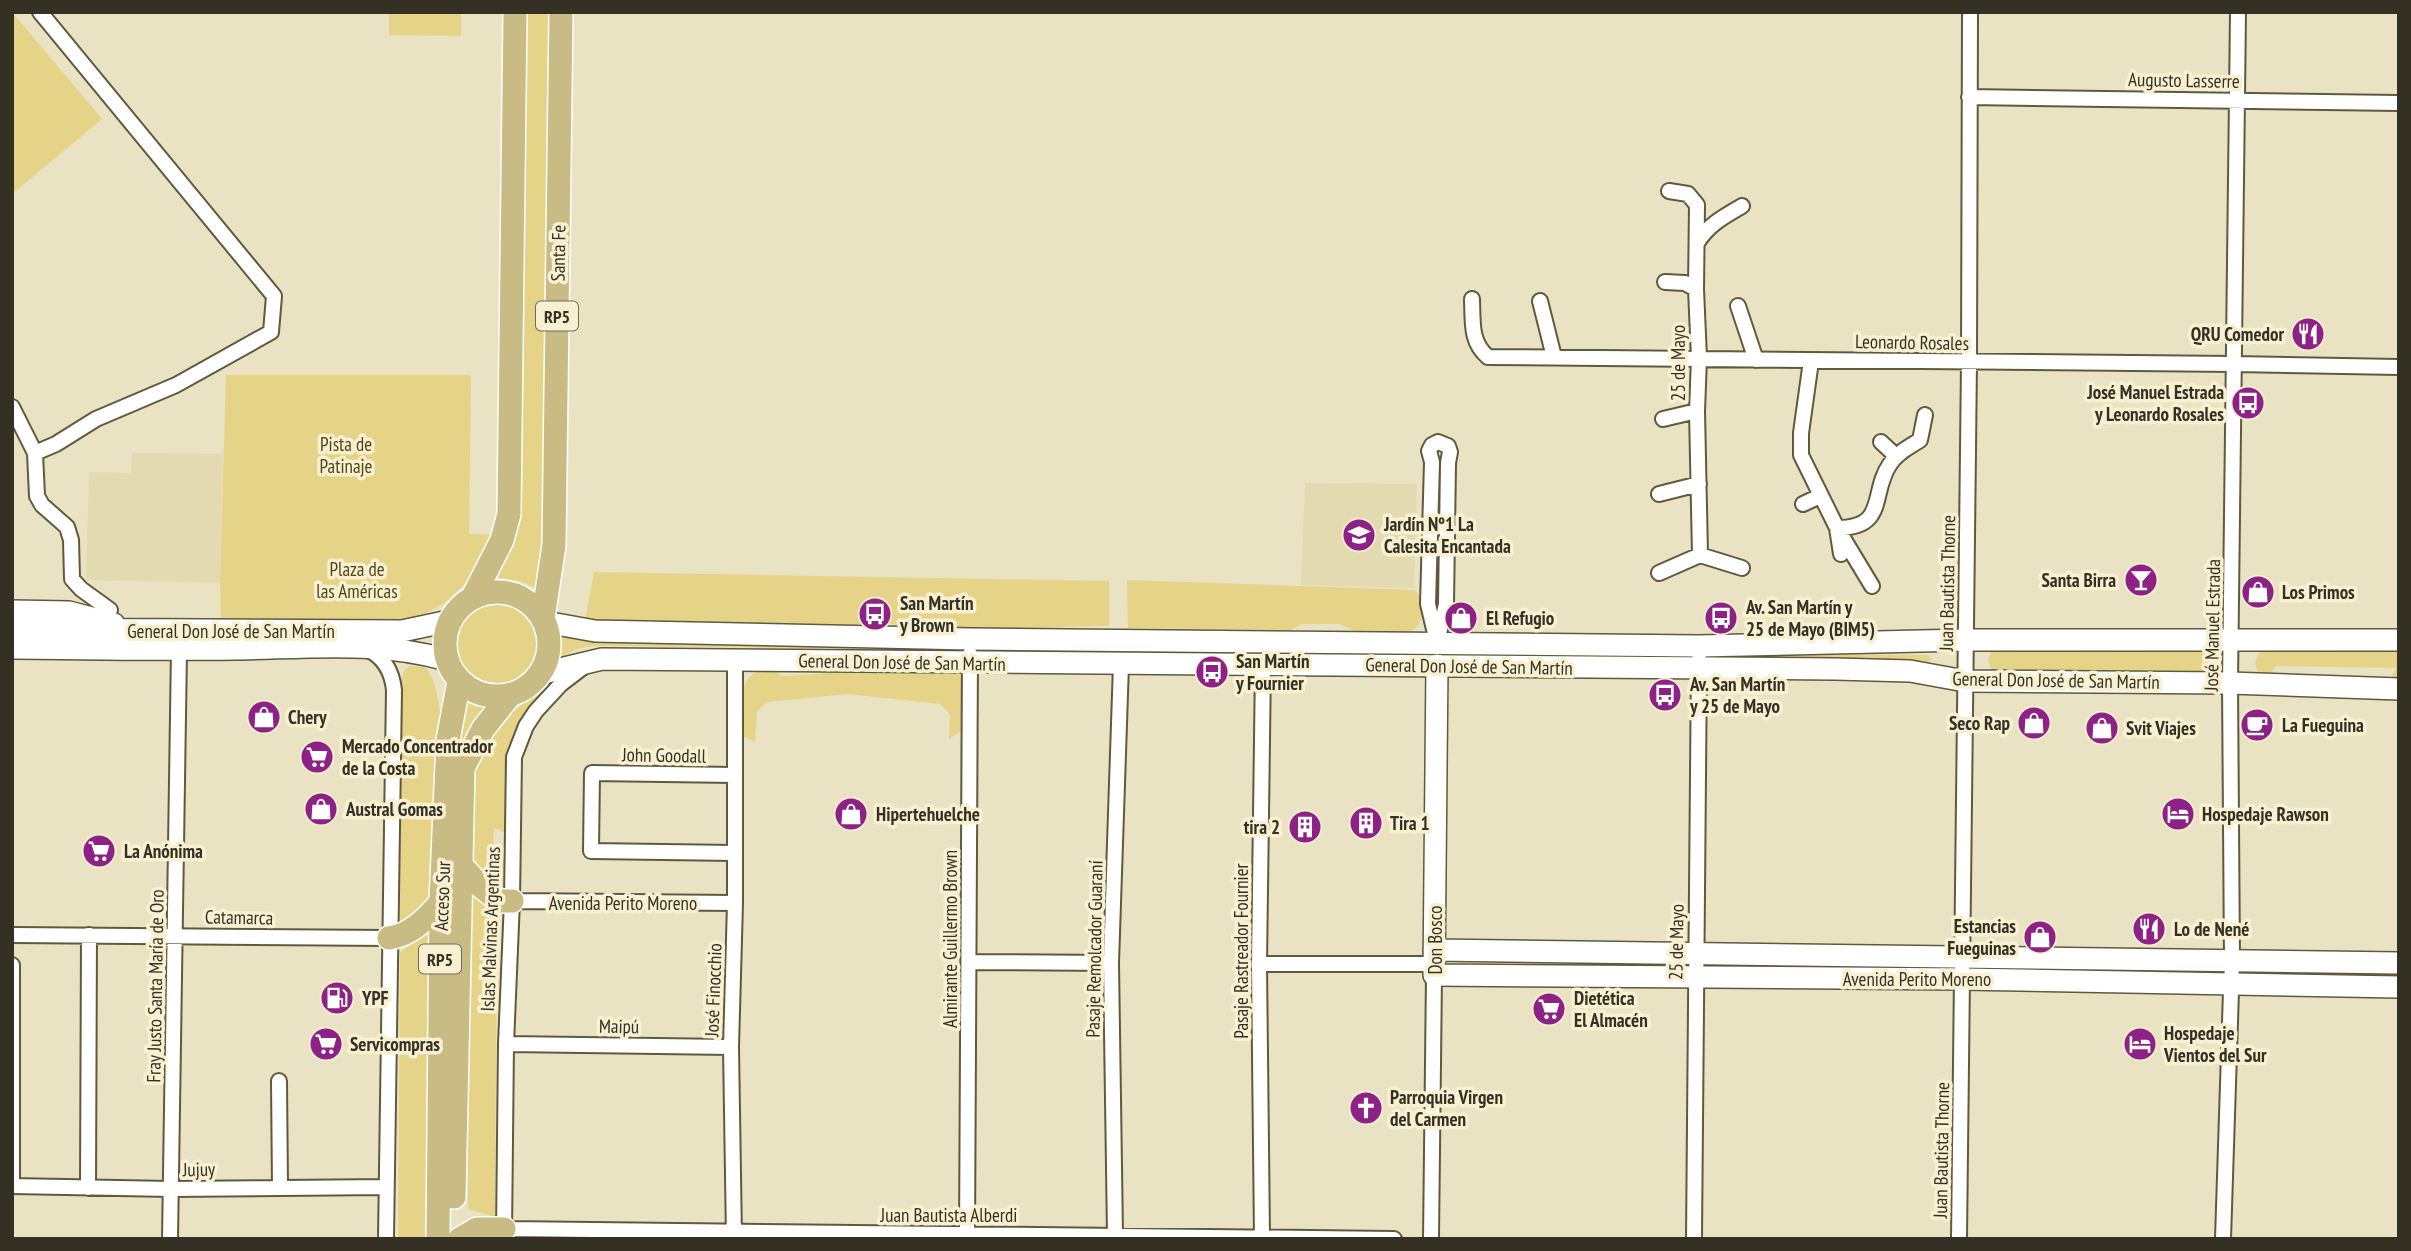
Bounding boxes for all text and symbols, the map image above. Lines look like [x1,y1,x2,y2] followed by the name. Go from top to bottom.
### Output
[2128,67,2240,93] street label: Augusto Lasserre
[546,224,570,282] street label: Santa Fe
[536,302,578,330] road number: RP5
[2289,315,2327,353] restaurant icon: QRU Comedor
[2191,322,2284,346] place label: QRU Comedor
[1666,325,1690,401] street label: 25 de Mayo
[1855,329,1969,355] street label: Leonardo Rosales
[2086,380,2224,426] place label: José Manuel Estrada y Leonardo Rosales
[2229,384,2267,422] bus stop icon: José Manuel Estrada y Leonardo Rosales
[320,432,373,478] park label: Pista de Patinaje
[1383,512,1511,558] place label: Jardín Nº1 La Calesita Encantada
[1934,515,1960,652] street label: Juan Bautista Thorne
[1340,516,1378,554] school or university icon: Jardín Nº1 La Calesita Encantada
[316,557,398,603] park label: Plaza de las Américas
[2199,559,2225,692] street label: José Manuel Estrada
[2122,561,2160,599] bar icon: Santa Birra
[2041,568,2116,592] place label: Santa Birra
[2239,573,2277,611] shop icon: Los Primos
[2282,580,2355,604] place label: Los Primos
[899,591,973,637] place label: San Martín y Brown
[856,595,894,633] bus stop icon: San Martín y Brown
[1745,595,1875,641] place label: Av. San Martín y 25 de Mayo (BIM5)
[1442,599,1480,637] shop icon: El Refugio
[1702,599,1740,637] bus stop icon: Av. San Martín y 25 de Mayo (BIM5)
[1486,606,1554,630] place label: El Refugio
[127,619,335,643] street label: General Don José de San Martín
[798,648,1006,676] street label: General Don José de San Martín
[1235,649,1309,695] place label: San Martín y Fournier
[1365,652,1573,680] street label: General Don José de San Martín
[1193,653,1231,691] bus stop icon: San Martín y Fournier
[1952,666,2160,694] street label: General Don José de San Martín
[1689,672,1785,718] place label: Av. San Martín y 25 de Mayo
[1646,676,1684,714] bus stop icon: Av. San Martín y 25 de Mayo
[245,698,283,736] shop icon: Chery
[2015,704,2053,742] shop icon: Seco Rap
[288,705,327,729] place label: Chery
[2238,706,2276,744] cafe icon: La Fueguina
[2083,709,2121,747] shop icon: Svit Viajes
[1949,711,2011,735] place label: Seco Rap
[2282,713,2364,737] place label: La Fueguina
[2126,716,2196,740] place label: Svit Viajes
[342,734,493,780] place label: Mercado Concentrador de la Costa
[298,738,336,776] supermarket icon: Mercado Concentrador de la Costa
[621,742,707,768] street label: John Goodall
[302,790,340,828] shop icon: Austral Gomas
[832,795,870,833] shop icon: Hipertehuelche
[2159,795,2197,833] hotel icon: Hospedaje Rawson
[345,797,443,821] place label: Austral Gomas
[876,802,980,826] place label: Hipertehuelche
[2202,802,2329,826] place label: Hospedaje Rawson
[1347,804,1385,842] building icon: Tira 1
[1286,808,1324,846] building icon: tira 2
[1390,811,1430,835] place label: Tira 1
[1244,815,1280,839] place label: tira 2
[80,832,118,870] supermarket icon: La Anónima
[124,839,203,863] place label: La Anónima
[475,846,505,1012] street label: Islas Malvinas Argentinas
[938,850,962,1028] street label: Almirante Guillermo Brown
[429,860,455,931] street label: Acceso Sur
[1080,860,1108,1038] street label: Pasaje Remolcador Guaraní
[1229,863,1253,1039] street label: Pasaje Rastreador Fournier
[141,889,169,1083] street label: Fray Justo Santa María de Oro
[549,891,697,915] street label: Avenida Perito Moreno
[205,904,273,930] street label: Catamarca
[1663,904,1689,980] street label: 25 de Mayo
[1423,906,1447,974] street label: Don Bosco
[2130,910,2168,948] restaurant icon: Lo de Nené
[1947,914,2016,960] place label: Estancias Fueguinas
[2174,917,2249,941] place label: Lo de Nené
[2021,918,2059,956] shop icon: Estancias Fueguinas
[699,943,727,1038] street label: José Finocchio
[419,944,461,974] road number: RP5
[1843,967,1991,991] street label: Avenida Perito Moreno
[318,979,356,1017] fuel station icon: YPF
[361,986,388,1010] place label: YPF
[1574,986,1648,1032] place label: Dietética El Almacén
[1530,990,1568,1028] supermarket icon: Dietética El Almacén
[599,1014,639,1038] street label: Maipú
[2163,1021,2267,1067] place label: Hospedaje Vientos del Sur
[307,1025,345,1063] supermarket icon: Servicompras
[2121,1025,2159,1063] hotel icon: Hospedaje Vientos del Sur
[350,1032,440,1056] place label: Servicompras
[1928,1082,1954,1219] street label: Juan Bautista Thorne
[1390,1085,1503,1131] place label: Parroquia Virgen del Carmen
[1347,1089,1385,1127] church icon: Parroquia Virgen del Carmen
[182,1157,216,1181] street label: Jujuy
[880,1203,1017,1227] street label: Juan Bautista Alberdi

